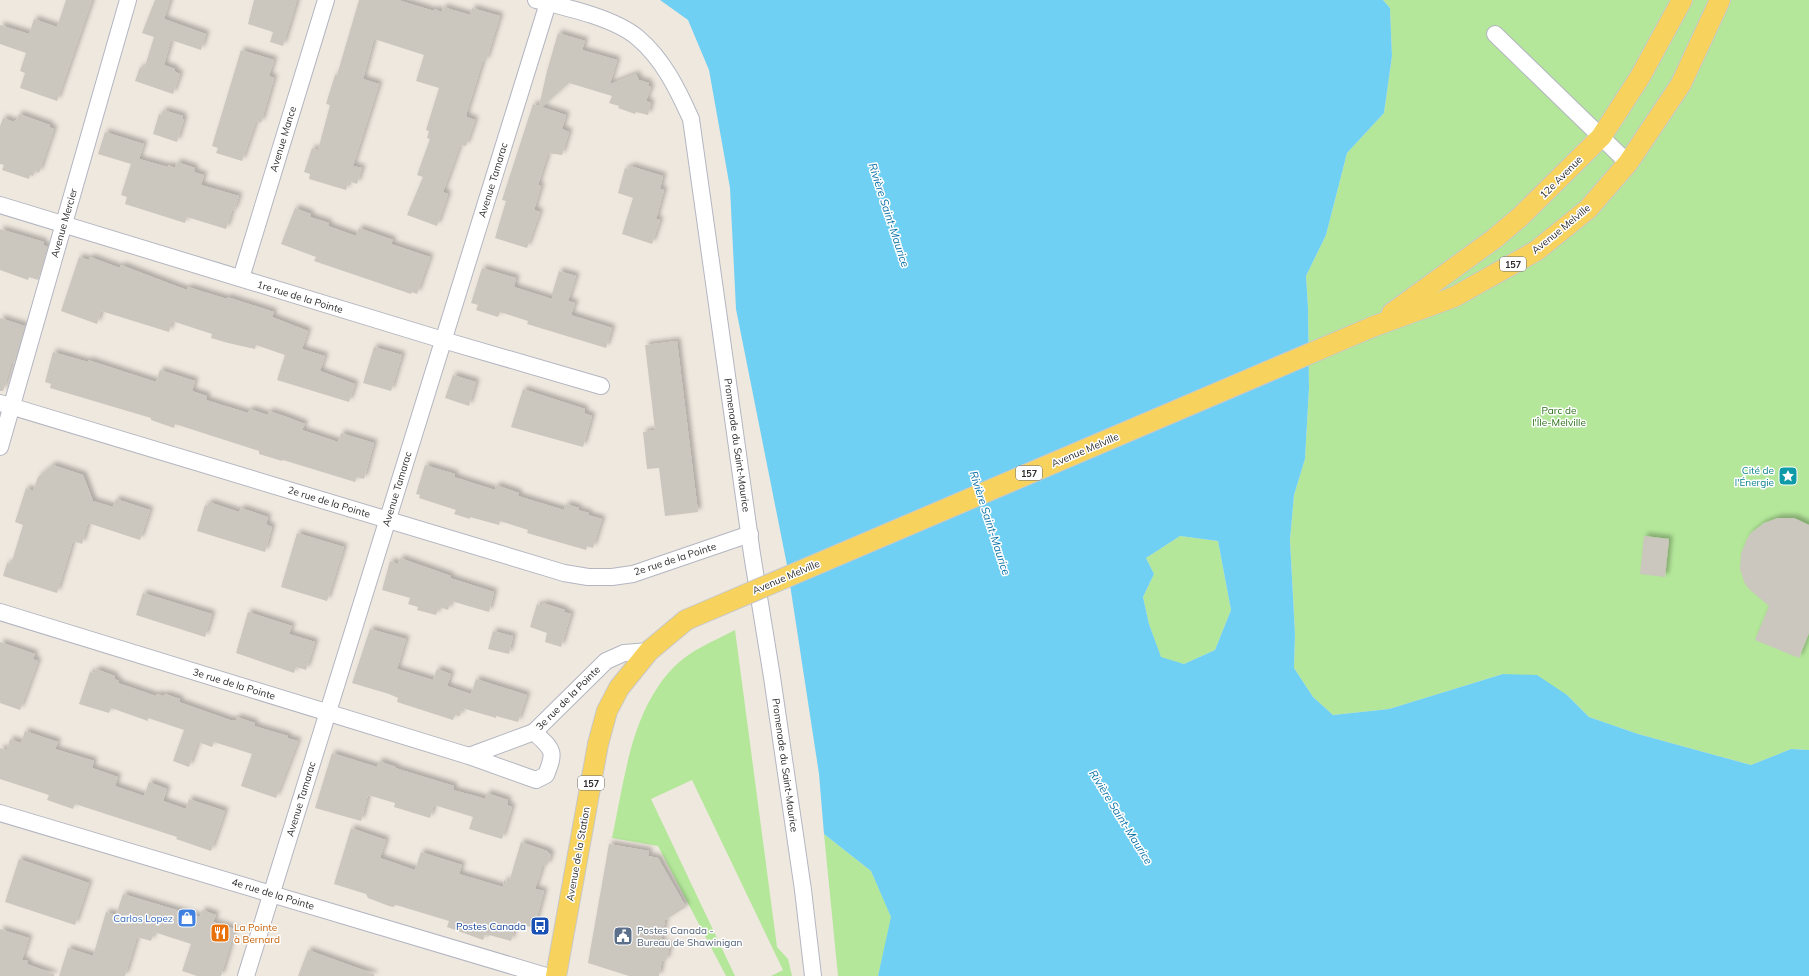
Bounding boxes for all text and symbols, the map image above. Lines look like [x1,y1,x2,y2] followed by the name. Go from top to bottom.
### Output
[267,104,299,174] street label: Avenue Mance
[475,141,511,219] street label: Avenue Tamarac
[1537,153,1585,201] street label: 12e Avenue
[866,161,912,269] water label: Rivière Saint-Maurice
[48,187,80,259] street label: Avenue Mercier
[1529,201,1593,257] street label: Avenue Melville
[1500,257,1526,271] road number: 157
[255,278,345,316] street label: 1re rue de la Pointe
[721,377,753,513] street label: Promenade du Saint-Maurice
[1532,404,1586,429] park label: Parc de l'Île-Melville
[1049,430,1121,470] street label: Avenue Melville
[379,450,415,528] street label: Avenue Tamarac
[1735,464,1774,489] place label: Cité de l'Énergie
[1777,465,1799,487] place icon: Cité de l'Énergie
[1016,466,1042,480] road number: 157
[967,469,1013,577] water label: Rivière Saint-Maurice
[286,483,372,521] street label: 2e rue de la Pointe
[632,540,718,578] street label: 2e rue de la Pointe
[750,557,822,597] street label: Avenue Melville
[533,663,603,733] street label: 3e rue de la Pointe
[191,665,277,703] street label: 3e rue de la Pointe
[769,697,801,833] street label: Promenade du Saint-Maurice
[283,760,319,838] street label: Avenue Tamarac
[1086,767,1156,867] water label: Rivière Saint-Maurice
[578,776,604,790] road number: 157
[563,806,593,902] street label: Avenue de la Station
[230,875,316,913] street label: 4e rue de la Pointe
[176,907,198,929] shop icon: Carlos Lopez
[113,912,173,925] place label: Carlos Lopez
[529,915,551,937] bus stop icon: Postes Canada
[456,920,526,933] place label: Postes Canada
[234,921,280,946] place label: La Pointe à Bernard
[209,922,231,944] restaurant icon: La Pointe à Bernard
[637,924,742,949] place label: Postes Canada - Bureau de Shawinigan
[612,925,634,947] public building icon: Postes Canada - Bureau de Shawinigan

